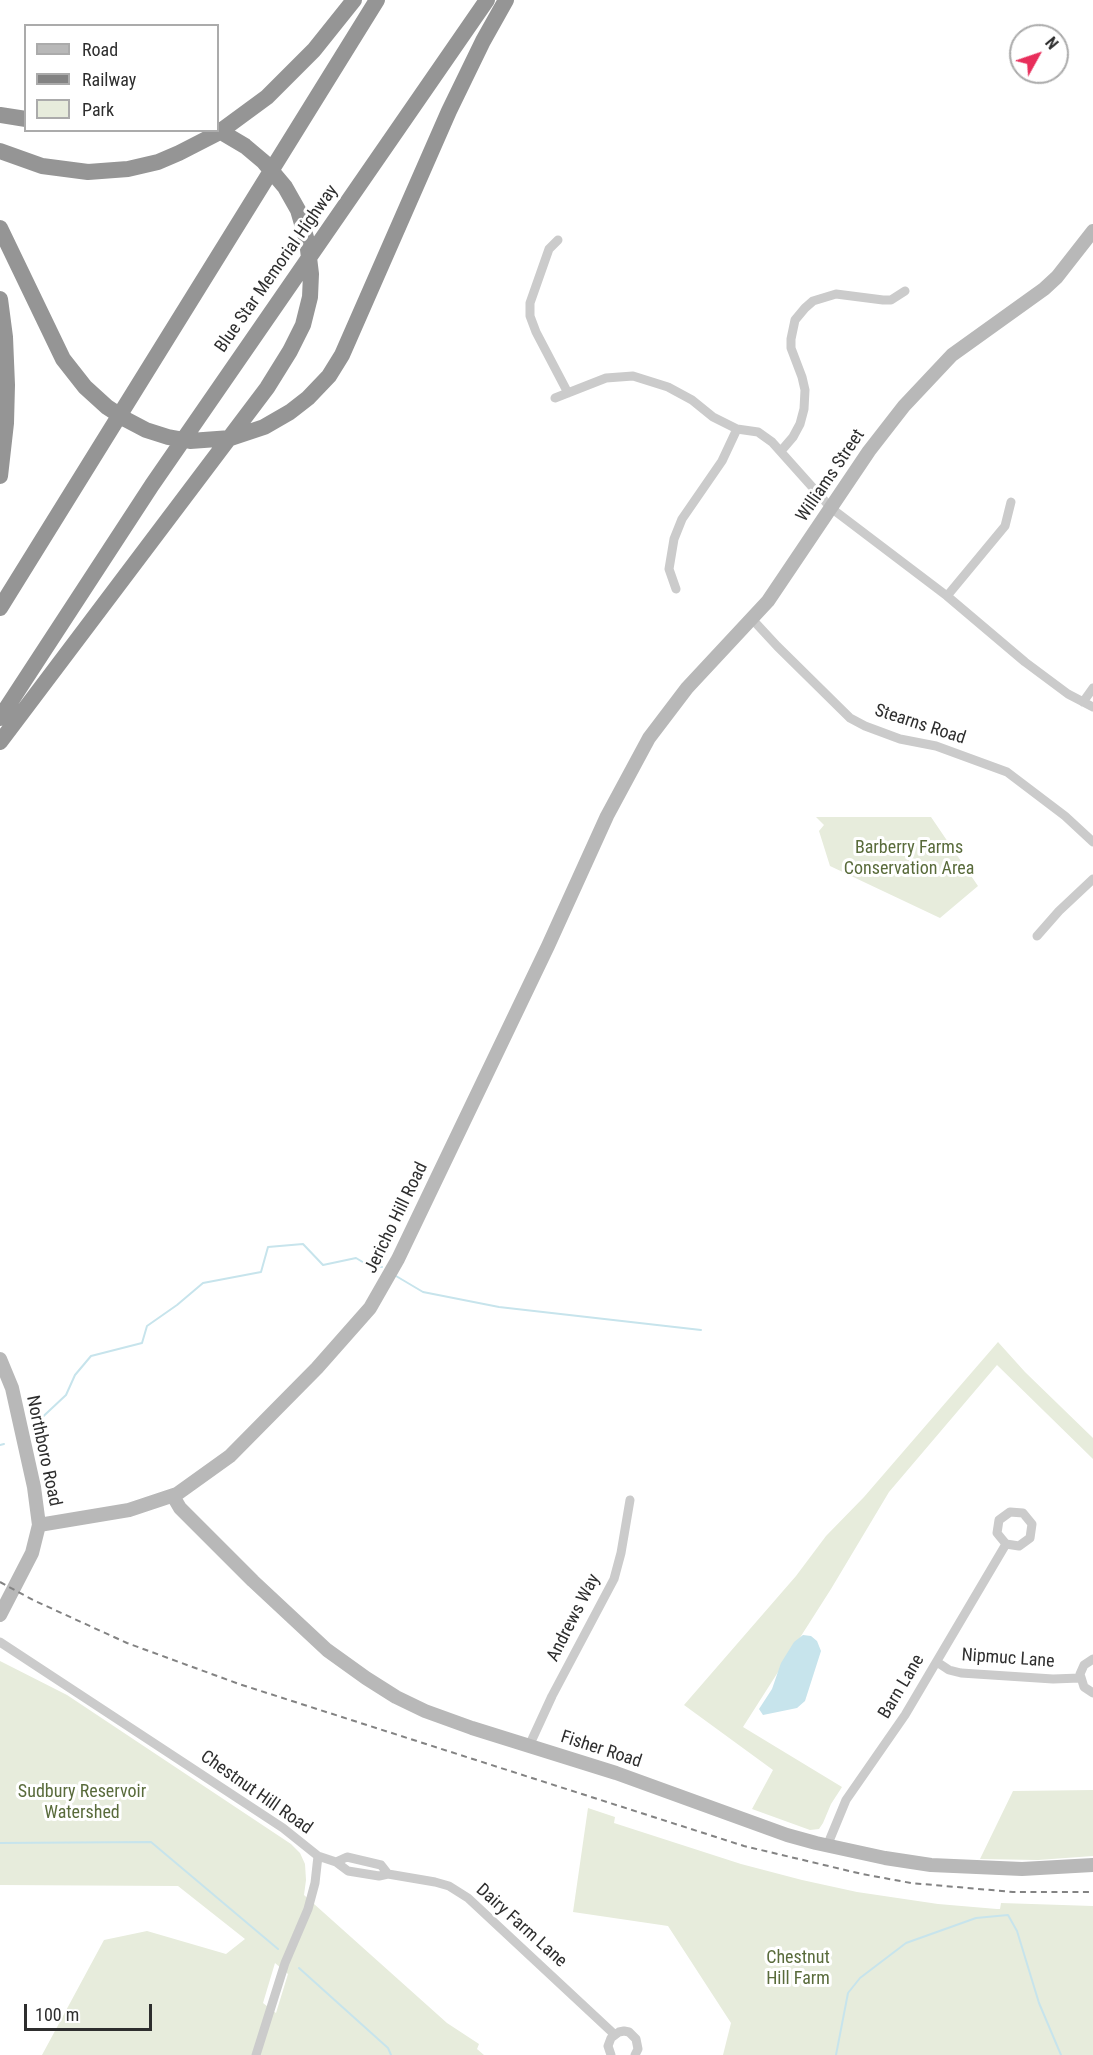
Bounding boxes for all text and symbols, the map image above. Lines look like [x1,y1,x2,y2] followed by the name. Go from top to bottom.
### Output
[24,24,219,132] legend
[1009,24,1069,84] north arrow
[1041,34,1062,53] text: N
[82,39,118,60] text: Road
[82,69,136,90] text: Railway
[82,99,114,120] text: Park
[211,181,343,357] street label: Blue Star Memorial Highway
[792,426,870,526] street label: Williams Street
[872,700,968,750] street label: Stearns Road
[844,837,974,880] park label: Barberry Farms Conservation Area
[361,1159,433,1277] street label: Jericho Hill Road
[21,1394,65,1508] street label: Northboro Road
[543,1571,605,1665] street label: Andrews Way
[961,1645,1055,1673] street label: Nipmuc Lane
[874,1651,930,1723] street label: Barn Lane
[558,1727,644,1773] street label: Fisher Road
[196,1746,316,1840] street label: Chestnut Hill Road
[18,1781,146,1824] park label: Sudbury Reservoir Watershed
[471,1880,571,1972] street label: Dairy Farm Lane
[766,1947,830,1990] park label: Chestnut Hill Farm
[27,1992,154,2030] scale bar
[35,2004,79,2025] text: 100 m

